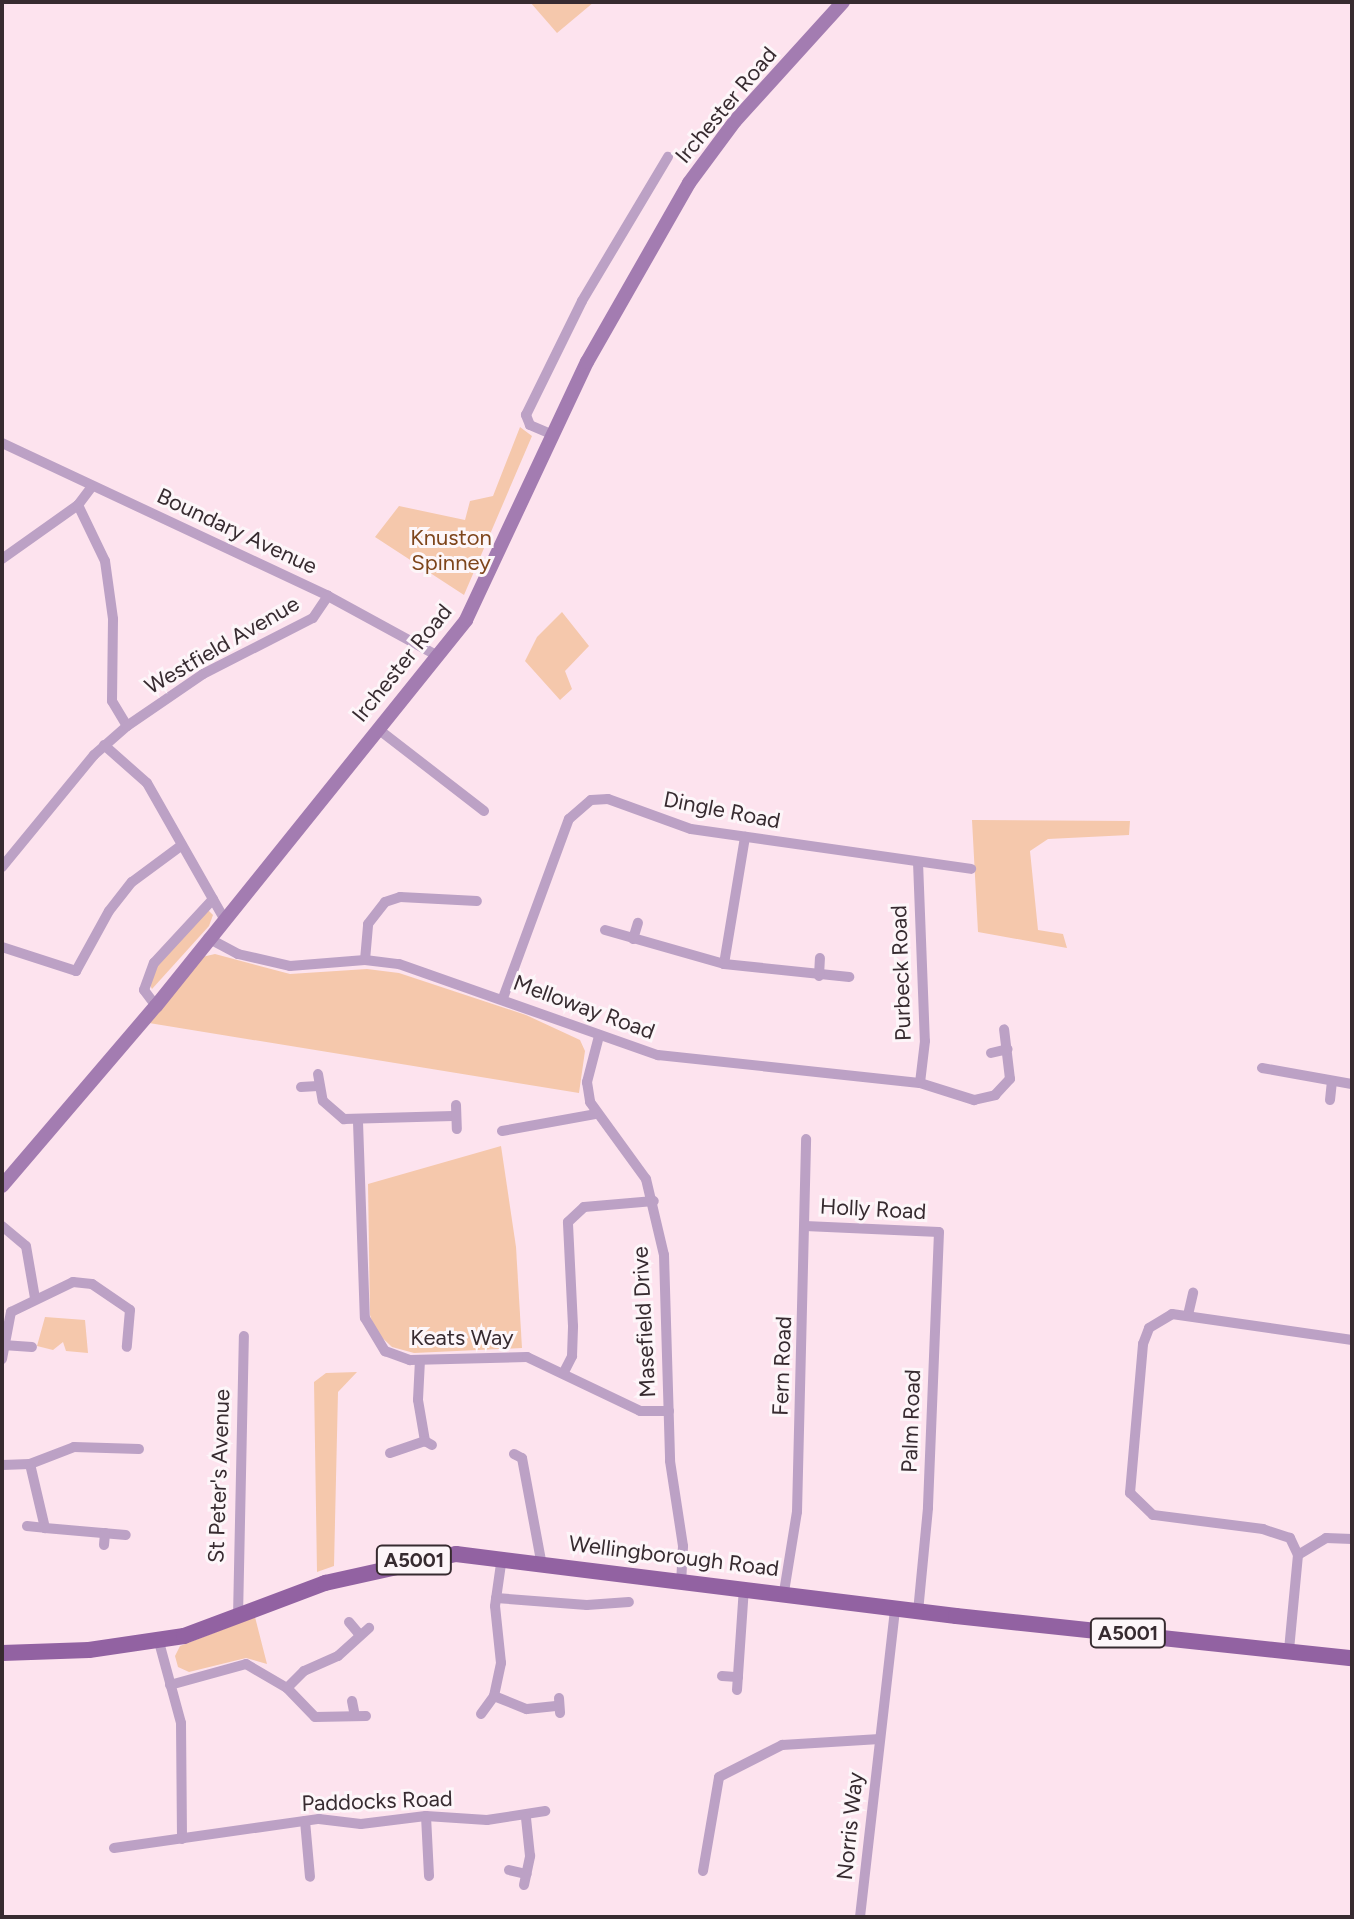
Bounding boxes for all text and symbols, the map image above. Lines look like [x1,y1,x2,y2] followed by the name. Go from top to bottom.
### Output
[670,42,782,168] street label: Irchester Road
[153,482,321,580] street label: Boundary Avenue
[410,524,492,576] park label: Knuston Spinney
[140,590,304,700] street label: Westfield Avenue
[347,599,457,727] street label: Irchester Road
[661,786,783,834] street label: Dingle Road
[885,905,917,1041] street label: Purbeck Road
[510,969,658,1045] street label: Melloway Road
[819,1193,927,1225] street label: Holly Road
[627,1246,661,1398] street label: Masefield Drive
[767,1316,797,1416] street label: Fern Road
[410,1325,514,1351] street label: Keats Way
[896,1369,926,1473] street label: Palm Road
[203,1389,235,1563] street label: St Peter's Avenue
[567,1530,781,1582] street label: Wellingborough Road
[374,1544,454,1576] road number: A5001
[1088,1617,1168,1649] road number: A5001
[831,1771,869,1881] street label: Norris Way
[301,1785,453,1817] street label: Paddocks Road

